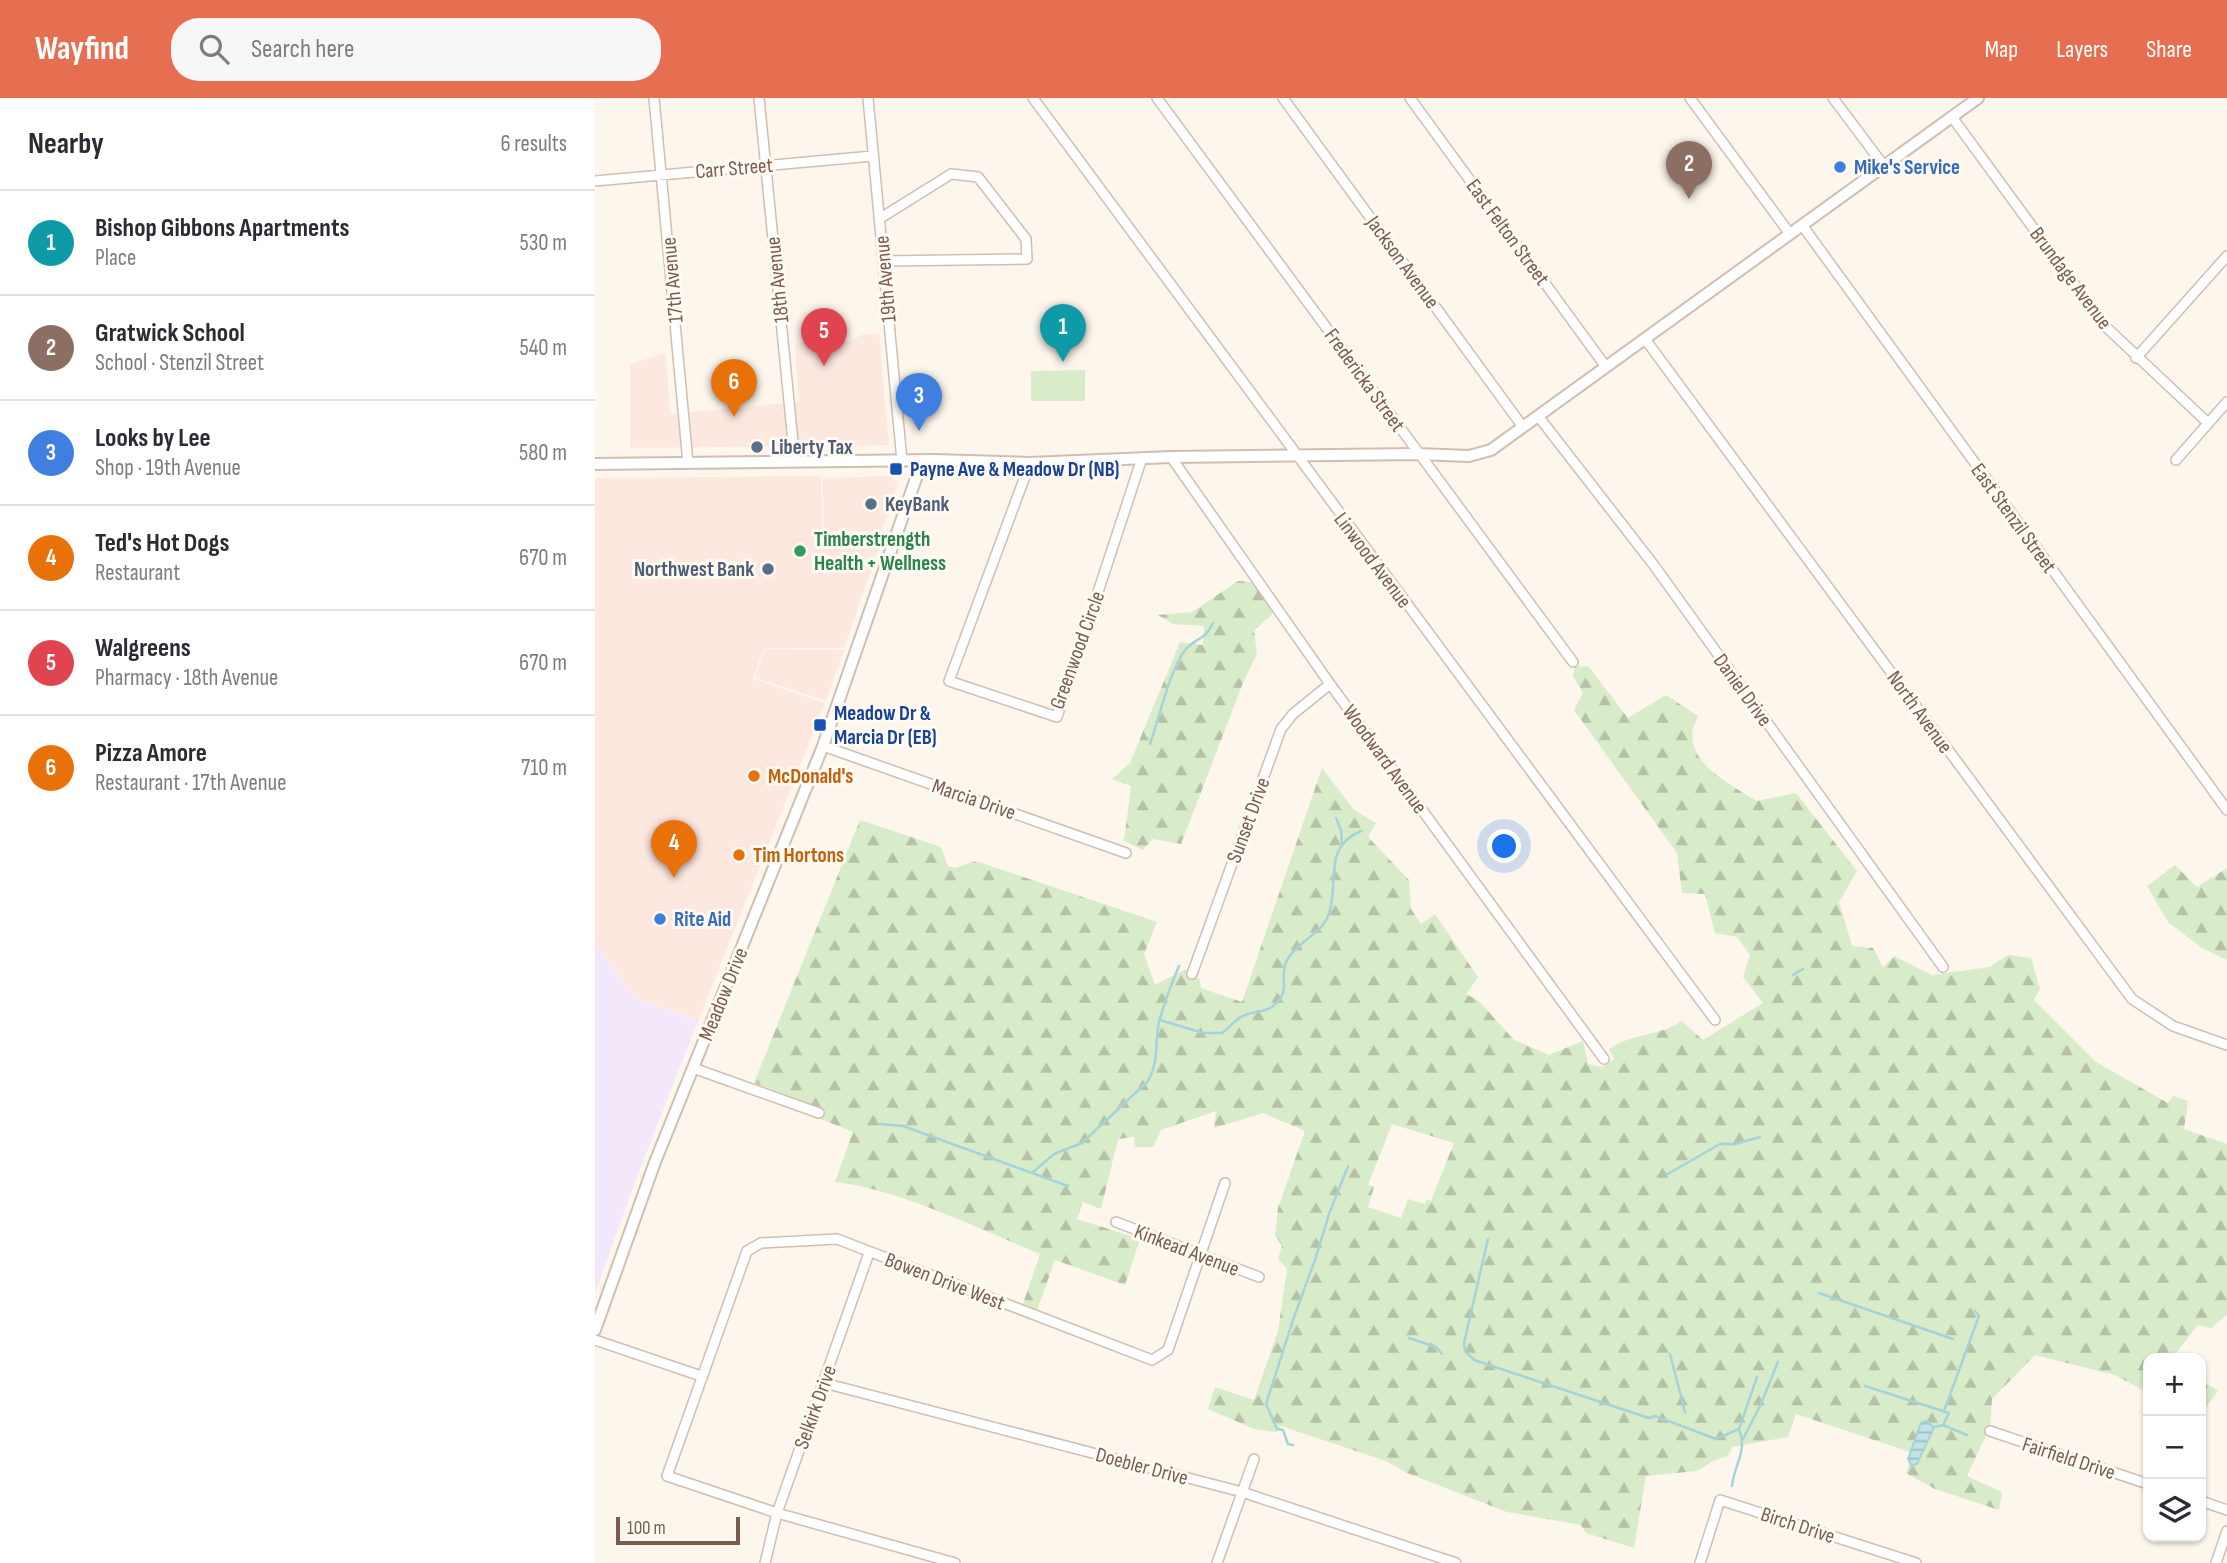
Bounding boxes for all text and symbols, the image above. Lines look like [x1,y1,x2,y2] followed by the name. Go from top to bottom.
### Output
[171,18,661,81] search box
[35,29,129,69] text: Wayfind
[195,30,233,68] icon: search
[251,34,354,65] text: Search here
[1985,35,2018,64] text: Map
[2056,35,2108,64] text: Layers
[2146,35,2192,64] text: Share
[28,126,104,162] text: Nearby
[501,130,567,158] text: 6 results
[1666,141,1712,199] pin: 2
[694,153,774,184] street label: Carr Street
[1854,155,1960,180] place label: Mike's Service
[1832,159,1848,175] marker: Mike's Service
[1461,174,1555,290] street label: East Felton Street
[1360,210,1445,314] street label: Jackson Avenue
[95,213,349,244] text: Bishop Gibbons Apartments
[2024,222,2117,334] street label: Brundage Avenue
[46,229,56,257] text: 1
[519,229,567,257] text: 530 m
[869,235,902,323] street label: 19th Avenue
[656,236,689,324] street label: 17th Avenue
[761,236,794,324] street label: 18th Avenue
[95,244,136,272] text: Place
[1040,304,1086,362] pin: 1
[801,308,847,366] pin: 5
[95,318,245,349] text: Gratwick School
[1319,324,1410,437] street label: Fredericka Street
[46,334,56,362] text: 2
[519,334,567,362] text: 540 m
[95,349,264,377] text: School · Stenzil Street
[711,359,757,417] pin: 6
[896,373,942,431] pin: 3
[95,423,211,454] text: Looks by Lee
[771,435,853,460] place label: Liberty Tax
[46,439,56,467] text: 3
[519,439,567,467] text: 580 m
[749,439,765,455] marker: Liberty Tax
[95,454,241,482] text: Shop · 19th Avenue
[910,457,1119,482] place label: Payne Ave & Meadow Dr (NB)
[1965,459,2062,578] street label: East Stenzil Street
[888,461,904,477] marker: Payne Ave & Meadow Dr (NB)
[885,492,950,517] place label: KeyBank
[863,496,879,512] marker: KeyBank
[1329,508,1417,613] street label: Linwood Avenue
[814,527,946,576] place label: Timberstrength Health + Wellness
[95,528,229,559] text: Ted's Hot Dogs
[792,543,808,559] marker: Timberstrength Health + Wellness
[46,544,56,572] text: 4
[519,544,567,572] text: 670 m
[634,557,754,582] place label: Northwest Bank
[95,559,180,587] text: Restaurant
[760,561,776,577] marker: Northwest Bank
[1045,588,1110,713] street label: Greenwood Circle
[95,633,191,664] text: Walgreens
[46,649,56,677] text: 5
[519,649,567,677] text: 670 m
[1708,649,1777,731] street label: Daniel Drive
[95,664,278,692] text: Pharmacy · 18th Avenue
[1881,666,1958,758] street label: North Avenue
[1337,700,1432,819] street label: Woodward Avenue
[834,701,937,750] place label: Meadow Dr & Marcia Dr (EB)
[812,717,828,733] marker: Meadow Dr & Marcia Dr (EB)
[95,738,207,769] text: Pizza Amore
[46,754,56,782] text: 6
[521,754,567,782] text: 710 m
[768,764,853,789] place label: McDonald's
[746,768,762,784] marker: McDonald's
[95,769,286,797] text: Restaurant · 17th Avenue
[929,774,1019,825] street label: Marcia Drive
[1221,774,1275,866] street label: Sunset Drive
[651,820,697,878] pin: 4
[1487,829,1521,863] your location
[753,843,844,868] place label: Tim Hortons
[731,847,747,863] marker: Tim Hortons
[674,907,731,932] place label: Rite Aid
[652,911,668,927] marker: Rite Aid
[693,944,753,1044] street label: Meadow Drive
[1131,1219,1243,1282] street label: Kinkead Avenue
[881,1247,1008,1316] street label: Bowen Drive West
[2143,1353,2206,1542] map controls
[2143,1353,2206,1416] button: +
[789,1362,842,1452] street label: Selkirk Drive
[2143,1416,2206,1479] button: −
[2019,1432,2118,1485] street label: Fairfield Drive
[1093,1442,1191,1491] street label: Doebler Drive
[2143,1479,2206,1542] button: layers
[1758,1502,1838,1549] street label: Birch Drive
[616,1514,740,1546] scale bar
[627,1517,666,1540] text: 100 m

